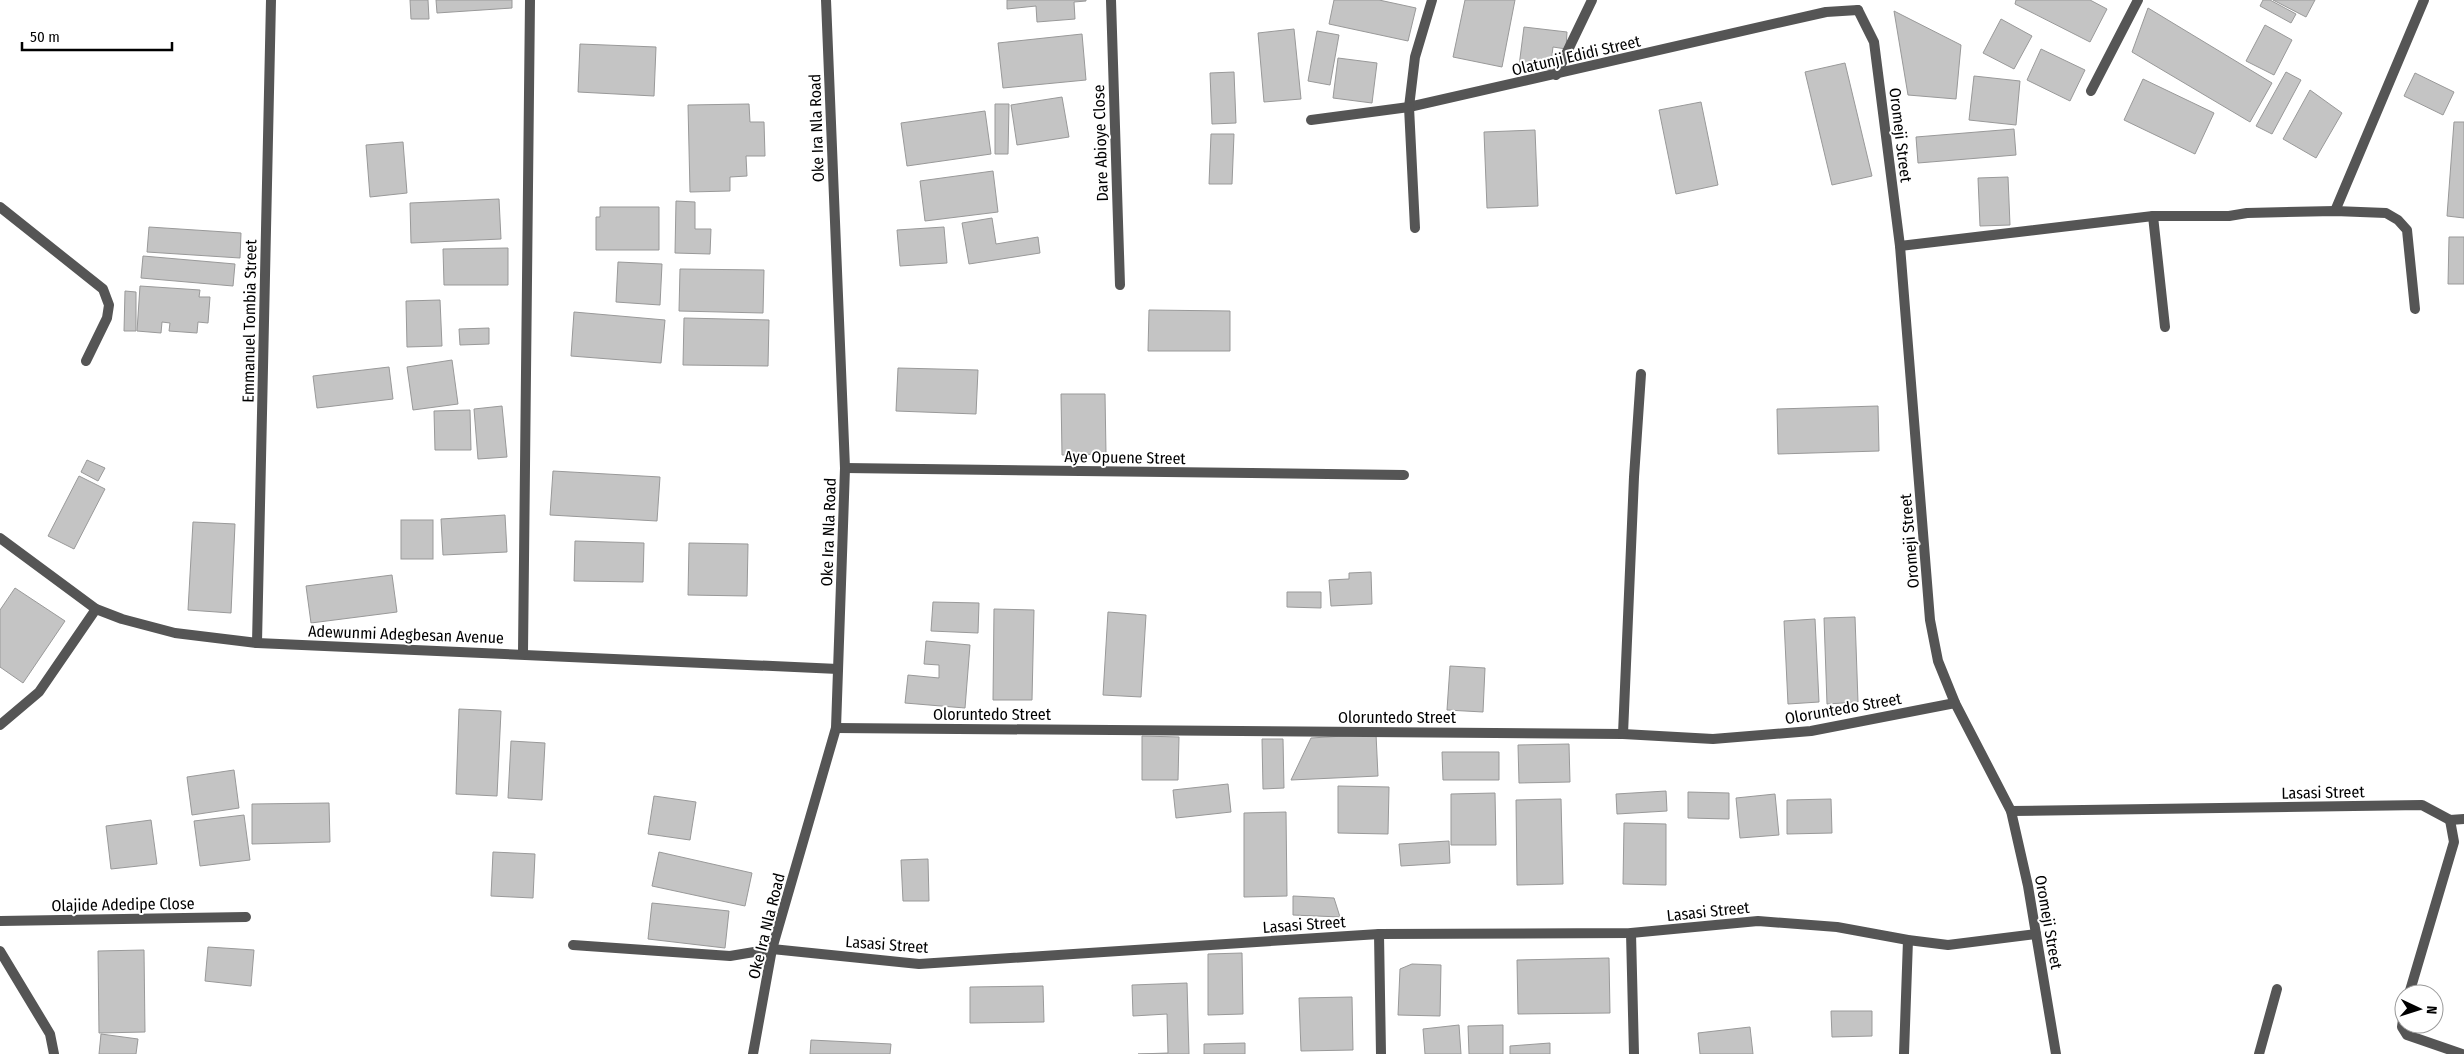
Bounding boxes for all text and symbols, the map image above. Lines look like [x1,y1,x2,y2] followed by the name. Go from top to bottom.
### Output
[22,20,172,52] scale bar
[30,28,60,46] text: 50 m
[1510,31,1643,80] street label: Olatunji Edidi Street
[805,73,828,183] street label: Oke Ira Nla Road
[1089,84,1112,202] street label: Dare Abioye Close
[1885,87,1916,184] street label: Oromeji Street
[239,238,260,403] street label: Emmanuel Tombia Street
[1064,447,1187,468] street label: Aye Opuene Street
[817,477,840,587] street label: Oke Ira Nla Road
[1896,492,1923,589] street label: Oromeji Street
[308,622,504,647] street label: Adewunmi Adegbesan Avenue
[1783,689,1904,728] street label: Oloruntedo Street
[933,705,1052,724] street label: Oloruntedo Street
[1338,708,1457,727] street label: Oloruntedo Street
[2281,782,2365,803] street label: Lasasi Street
[744,871,789,981] street label: Oke Ira Nla Road
[2031,874,2066,971] street label: Oromeji Street
[51,894,195,915] street label: Olajide Adedipe Close
[1666,898,1751,925] street label: Lasasi Street
[1262,912,1347,937] street label: Lasasi Street
[845,932,930,957] street label: Lasasi Street
[2394,984,2444,1034] north arrow
[2423,1005,2440,1015] text: N

